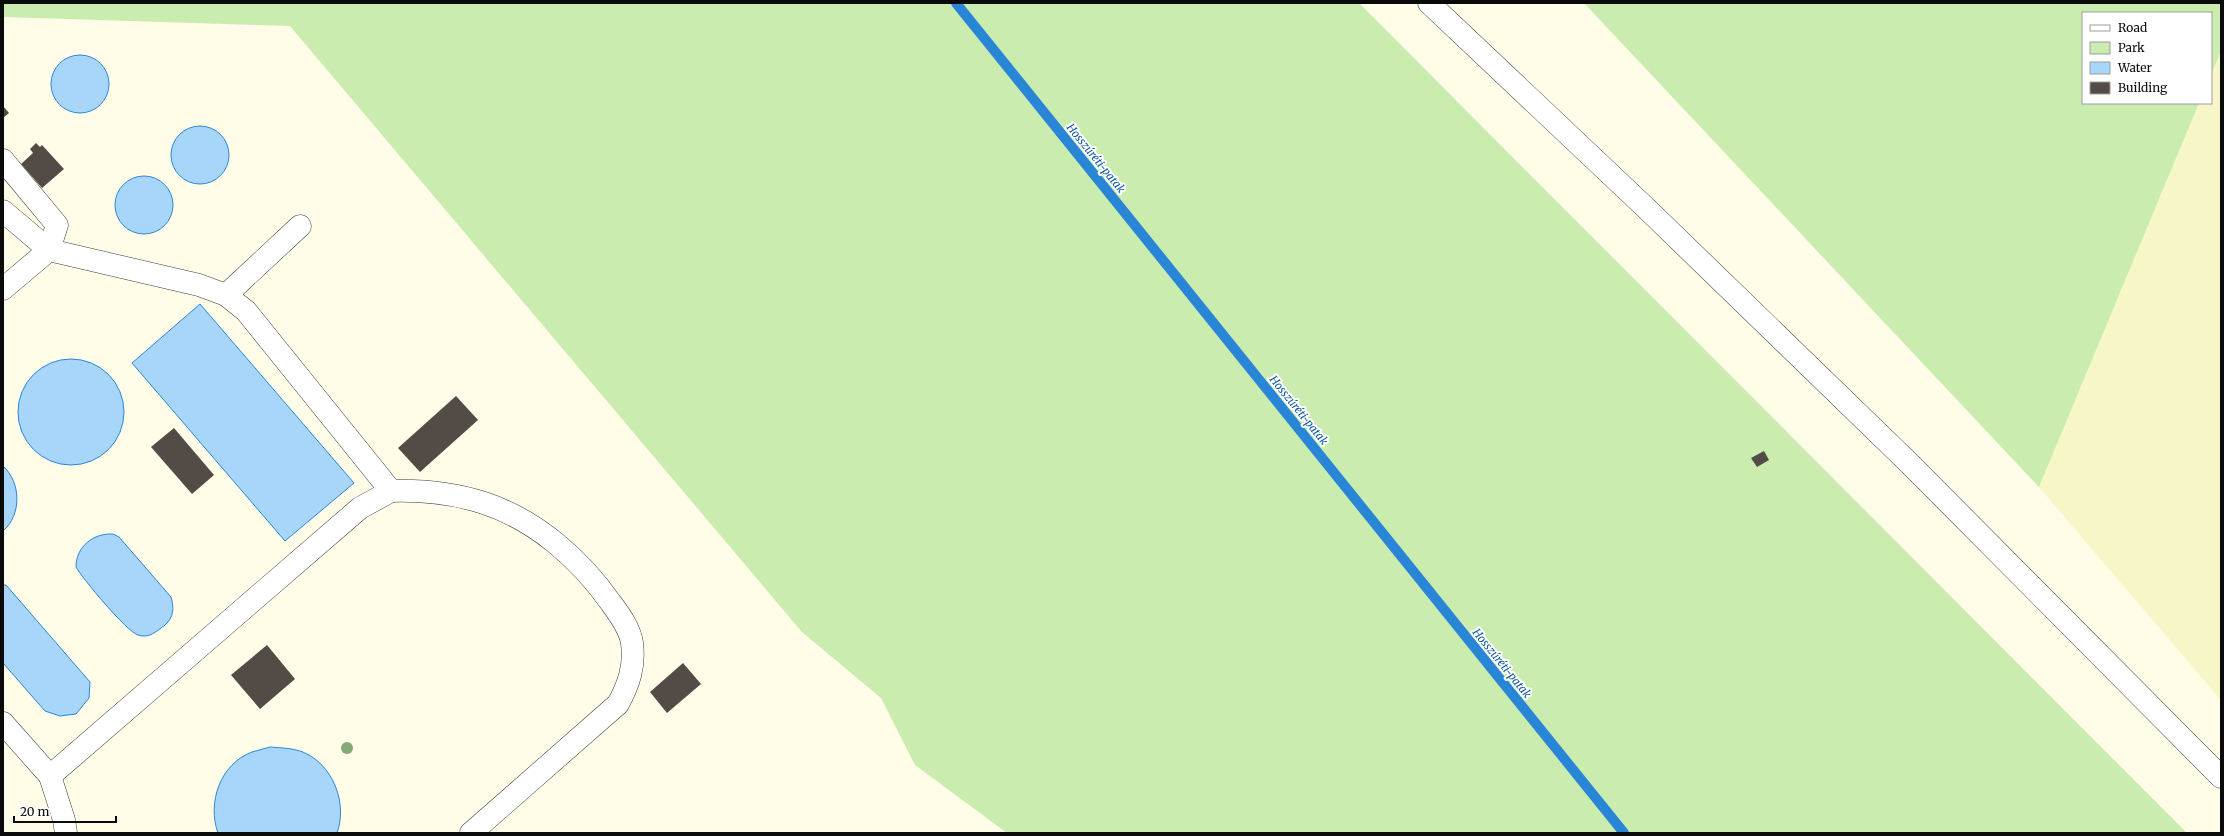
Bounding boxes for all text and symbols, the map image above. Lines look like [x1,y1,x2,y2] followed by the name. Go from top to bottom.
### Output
[2082,12,2212,104] legend
[2118,20,2147,35] text: Road
[2118,40,2145,55] text: Park
[2117,60,2153,75] text: Water
[2118,80,2168,95] text: Building
[1063,120,1128,195] water label: Hosszúréti-patak
[1266,372,1331,447] water label: Hosszúréti-patak
[1469,625,1534,700] water label: Hosszúréti-patak
[14,798,116,824] scale bar
[20,804,49,819] text: 20 m

